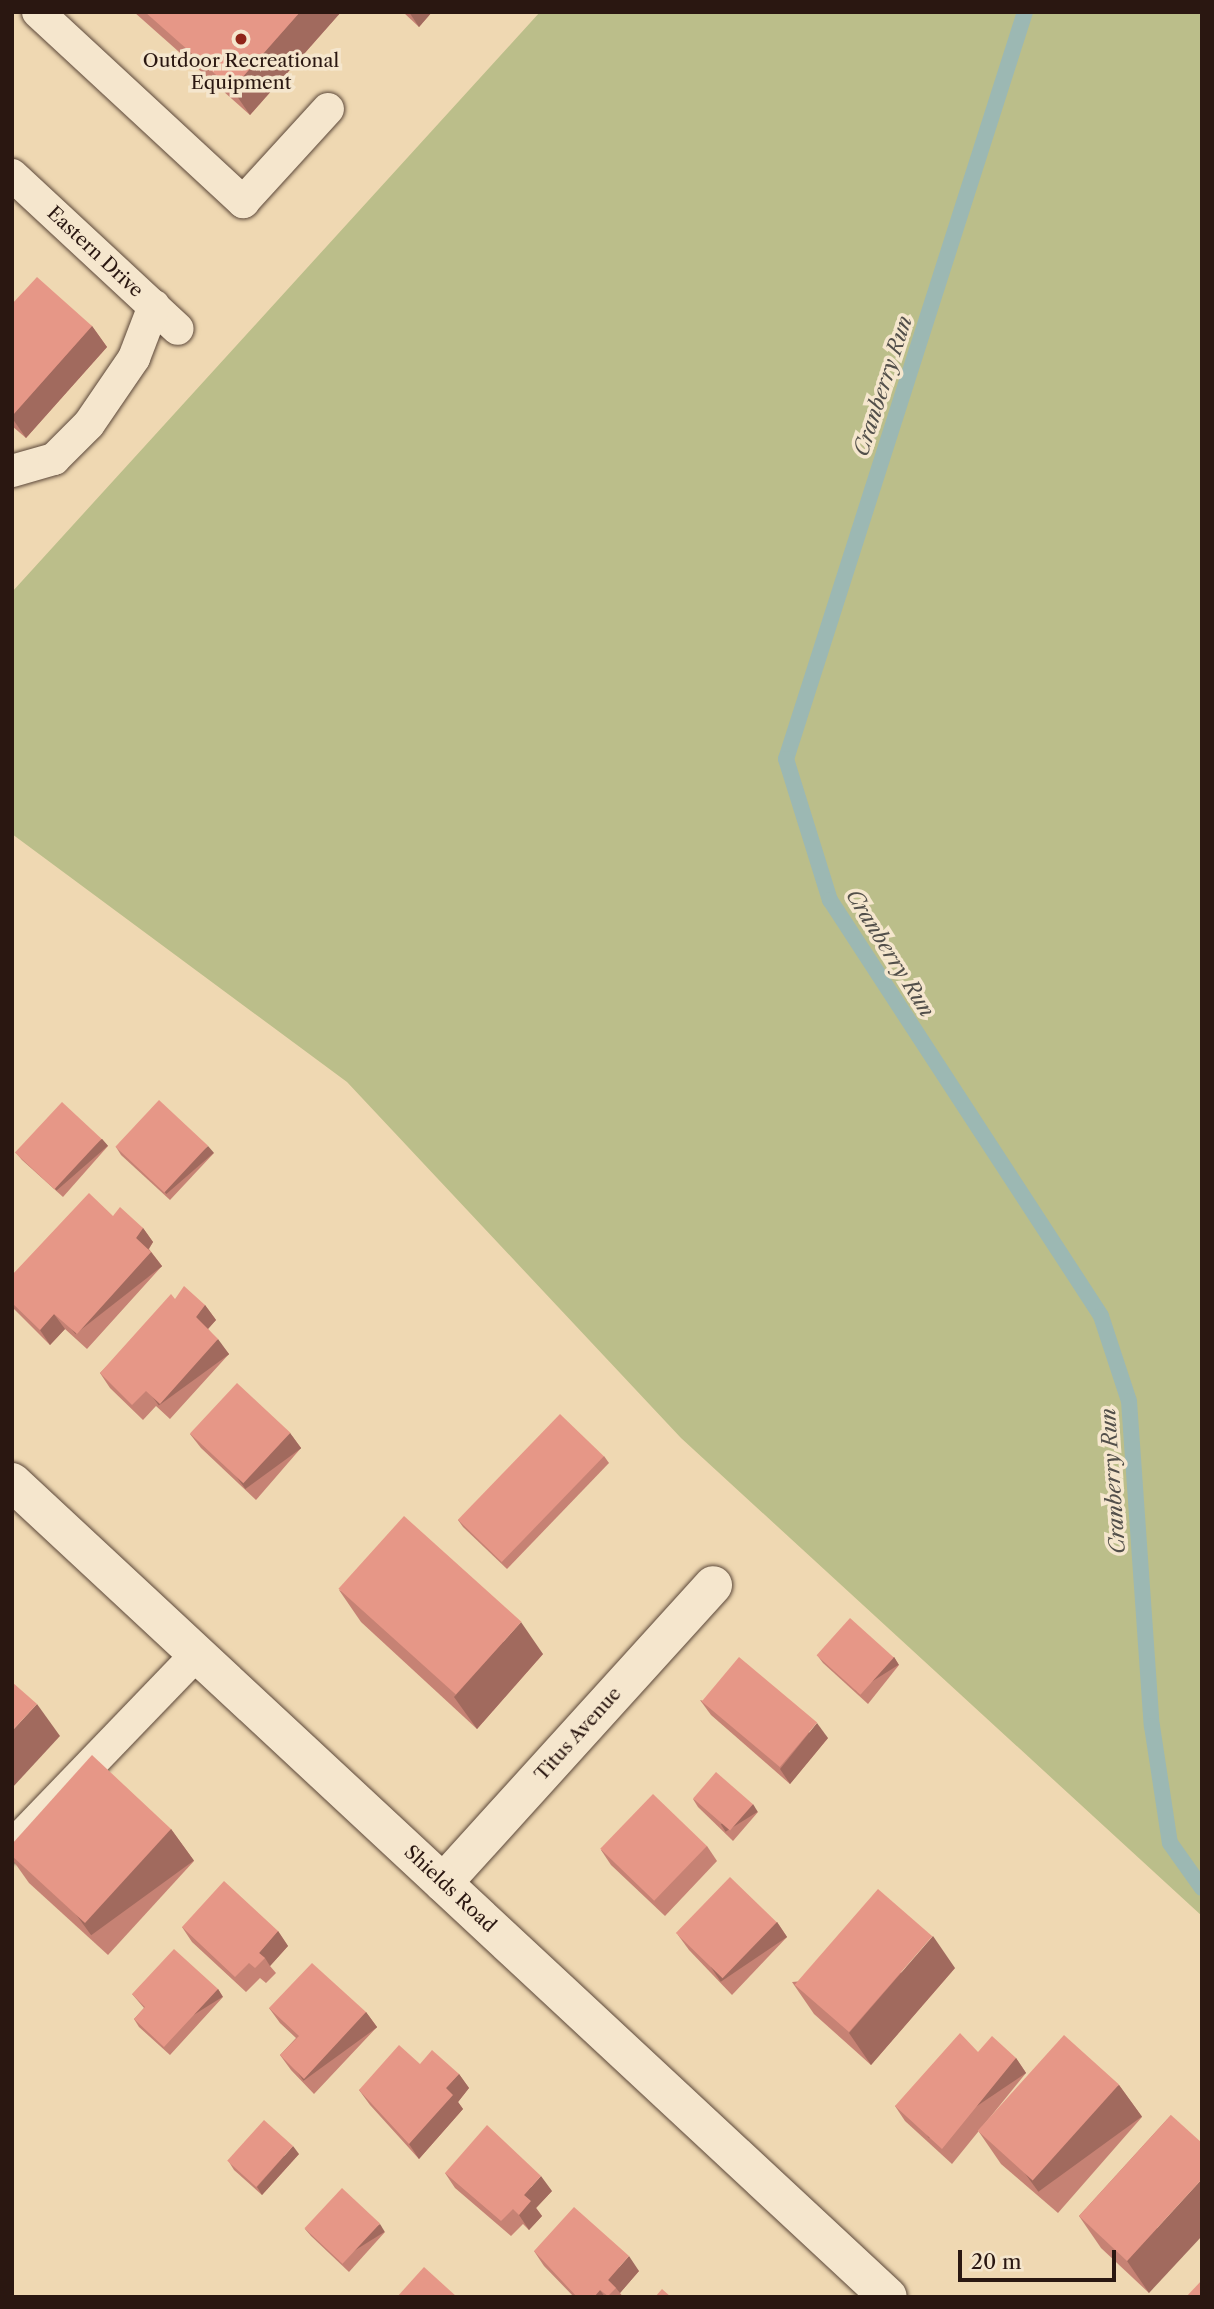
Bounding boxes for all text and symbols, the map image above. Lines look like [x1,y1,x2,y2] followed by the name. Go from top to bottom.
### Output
[233,31,249,47] marker: Outdoor Recreational Equipment
[143,50,339,94] place label: Outdoor Recreational Equipment
[42,202,148,302] street label: Eastern Drive
[848,313,918,459] water label: Cranberry Run
[841,884,939,1022] water label: Cranberry Run
[1095,1407,1131,1555] water label: Cranberry Run
[530,1682,626,1786] street label: Titus Avenue
[399,1841,501,1937] street label: Shields Road
[962,2236,1120,2280] scale bar
[971,2249,1022,2274] text: 20 m

